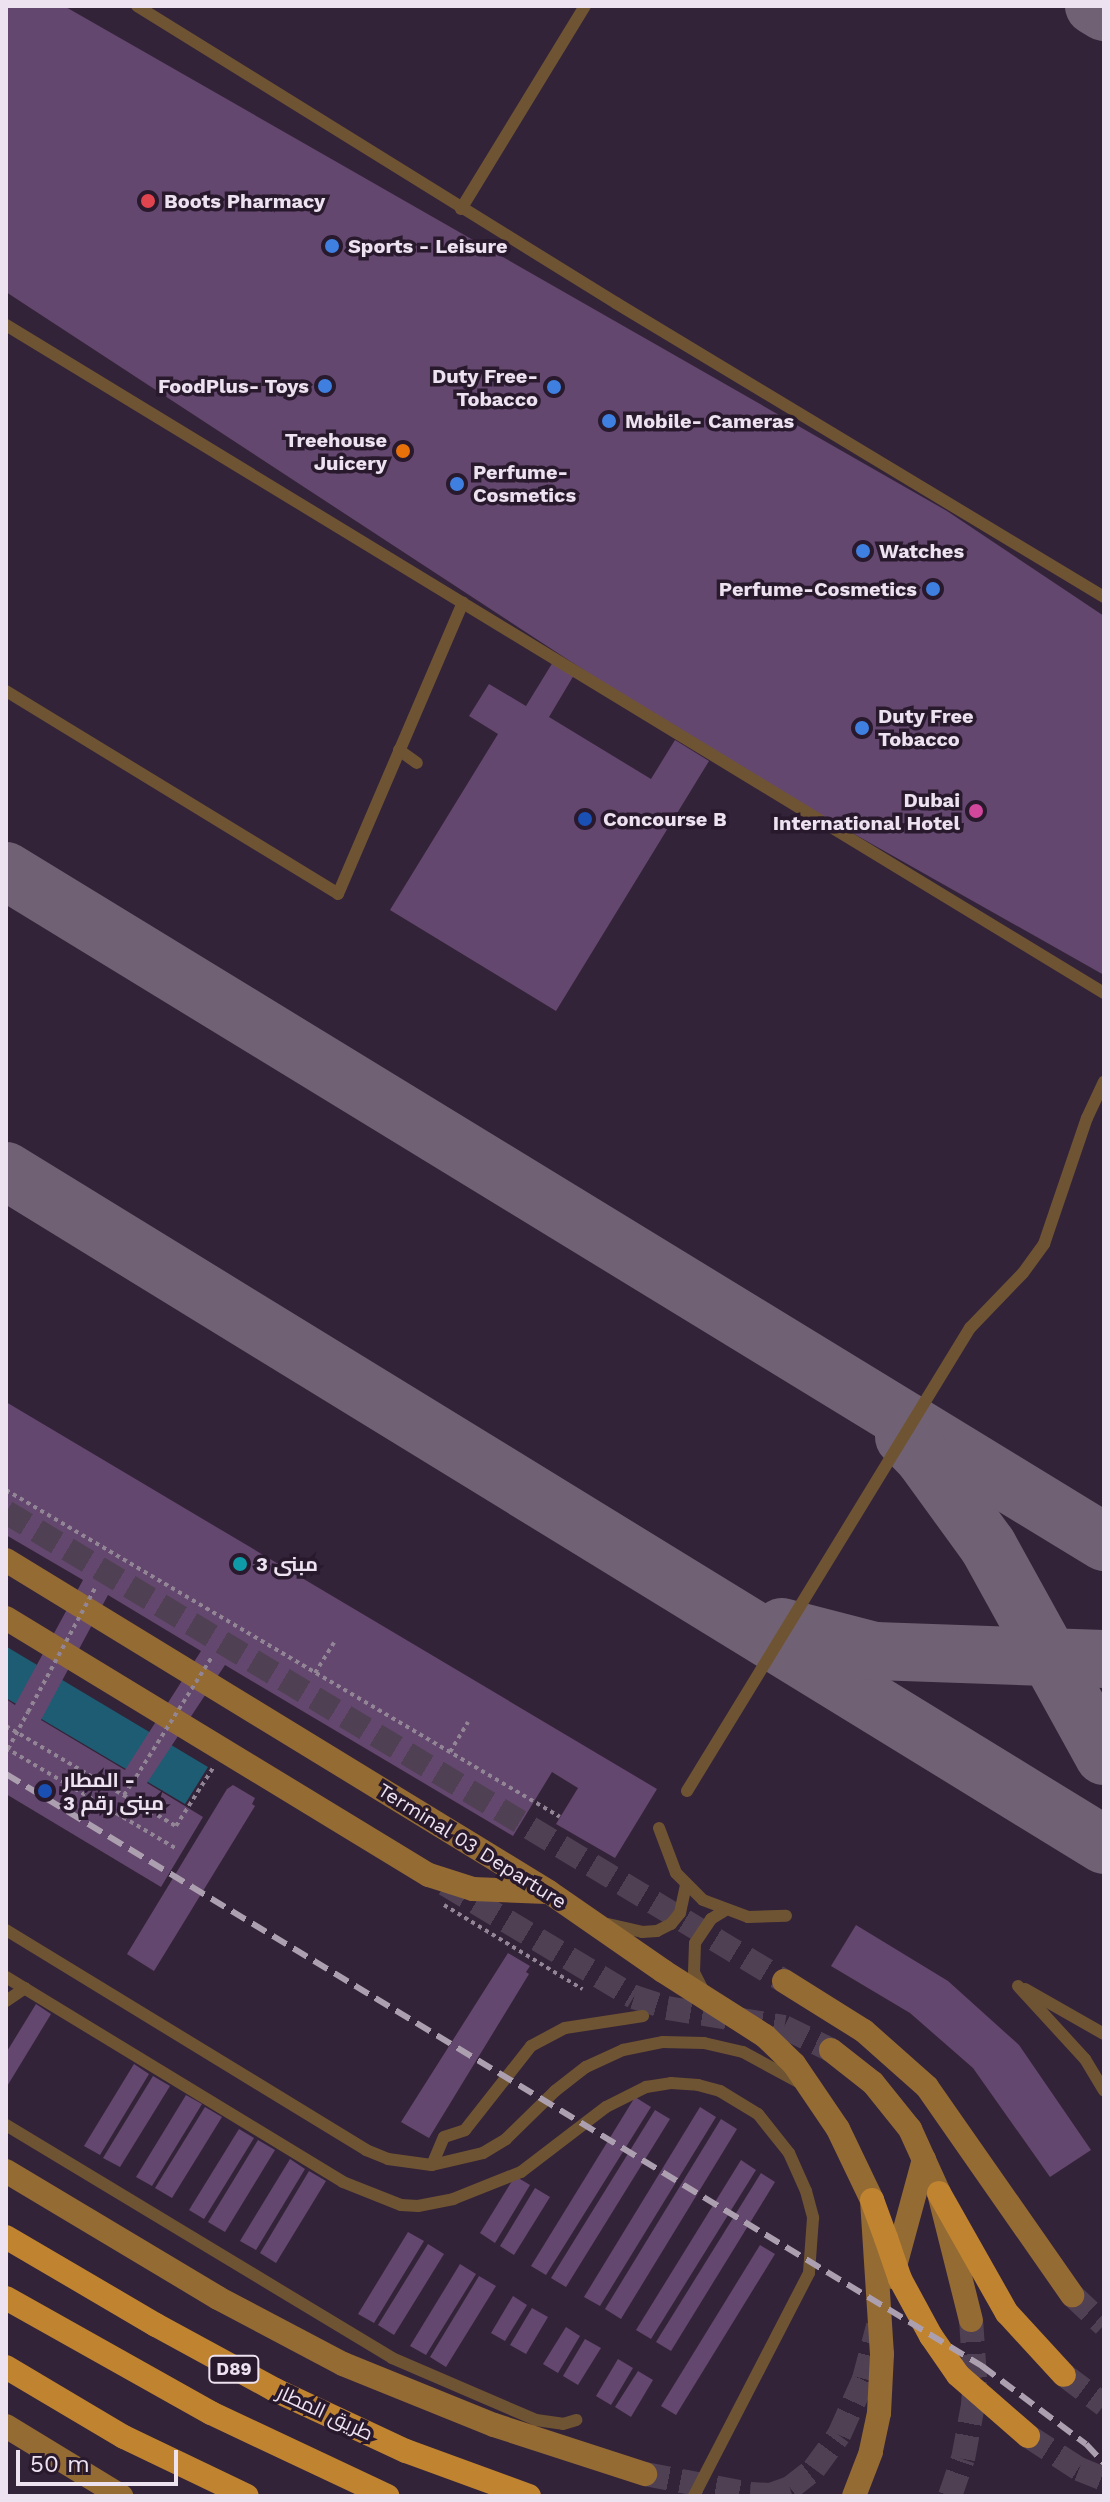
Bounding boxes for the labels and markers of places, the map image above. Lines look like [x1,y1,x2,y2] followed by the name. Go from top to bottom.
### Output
[164,189,325,213] place label: Boots Pharmacy
[139,192,157,210] marker: Boots Pharmacy
[348,234,508,258] place label: Sports - Leisure
[323,237,341,255] marker: Sports - Leisure
[431,364,538,411] place label: Duty Free- Tobacco
[158,374,309,398] place label: FoodPlus- Toys
[316,377,334,395] marker: FoodPlus- Toys
[545,378,563,396] marker: Duty Free- Tobacco
[625,409,794,433] place label: Mobile- Cameras
[600,412,618,430] marker: Mobile- Cameras
[285,428,387,475] place label: Treehouse Juicery
[394,442,412,460] marker: Treehouse Juicery
[473,460,576,507] place label: Perfume- Cosmetics
[448,475,466,493] marker: Perfume- Cosmetics
[879,539,964,563] place label: Watches
[854,542,872,560] marker: Watches
[719,577,917,601] place label: Perfume-Cosmetics
[924,580,942,598] marker: Perfume-Cosmetics
[878,704,974,751] place label: Duty Free Tobacco
[853,719,871,737] marker: Duty Free Tobacco
[773,788,960,835] place label: Dubai International Hotel
[967,802,985,820] marker: Dubai International Hotel
[603,807,727,831] place label: Concourse B
[574,808,596,830] marker: Concourse B
[256,1552,318,1576] place label: مبنى 3
[231,1555,249,1573] marker: مبنى 3
[63,1768,164,1815] place label: المطار - مبنى رقم 3
[34,1780,56,1802] marker: المطار - مبنى رقم 3

